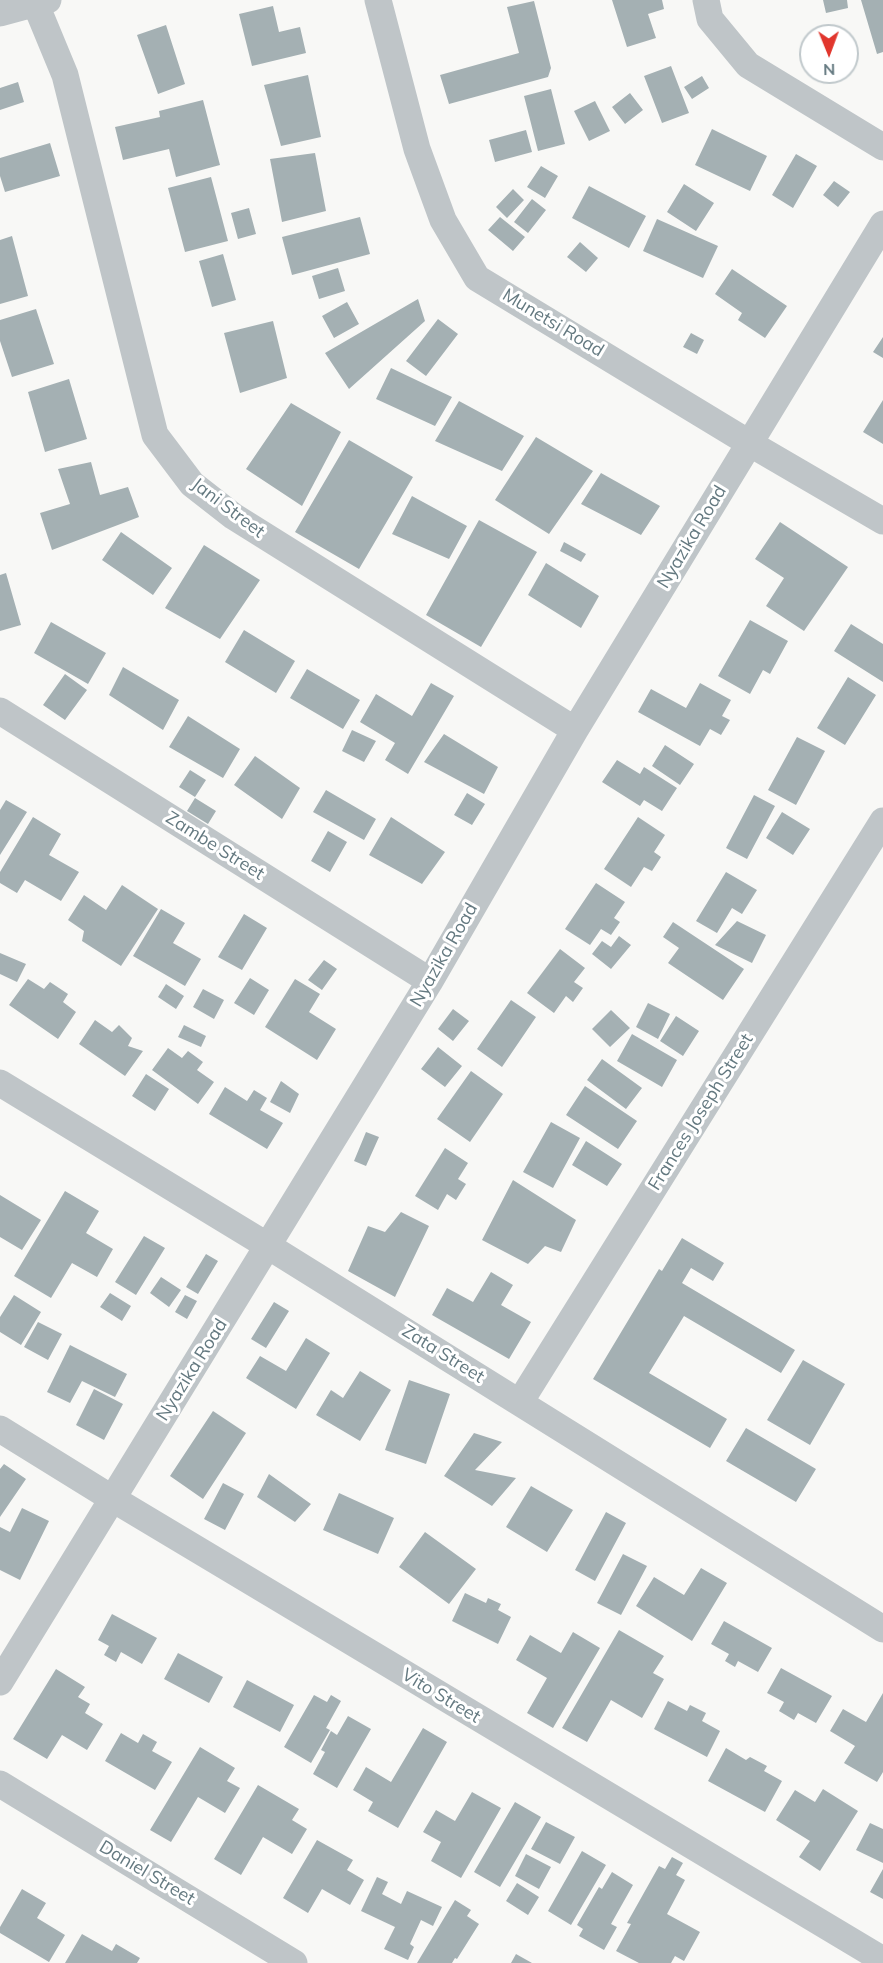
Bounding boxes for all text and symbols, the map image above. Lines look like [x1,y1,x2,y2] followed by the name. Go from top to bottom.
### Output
[799,24,859,84] north arrow
[823,60,835,80] text: N
[498,284,608,362] street label: Munetsi Road
[187,473,269,543] street label: Jani Street
[653,482,731,592] street label: Nyazika Road
[162,807,268,885] street label: Zambe Street
[406,899,482,1011] street label: Nyazika Road
[644,1030,758,1194] street label: Frances Joseph Street
[152,1315,232,1425] street label: Nyazika Road
[398,1320,488,1388] street label: Zata Street
[398,1664,484,1728] street label: Vito Street
[95,1836,199,1910] street label: Daniel Street

